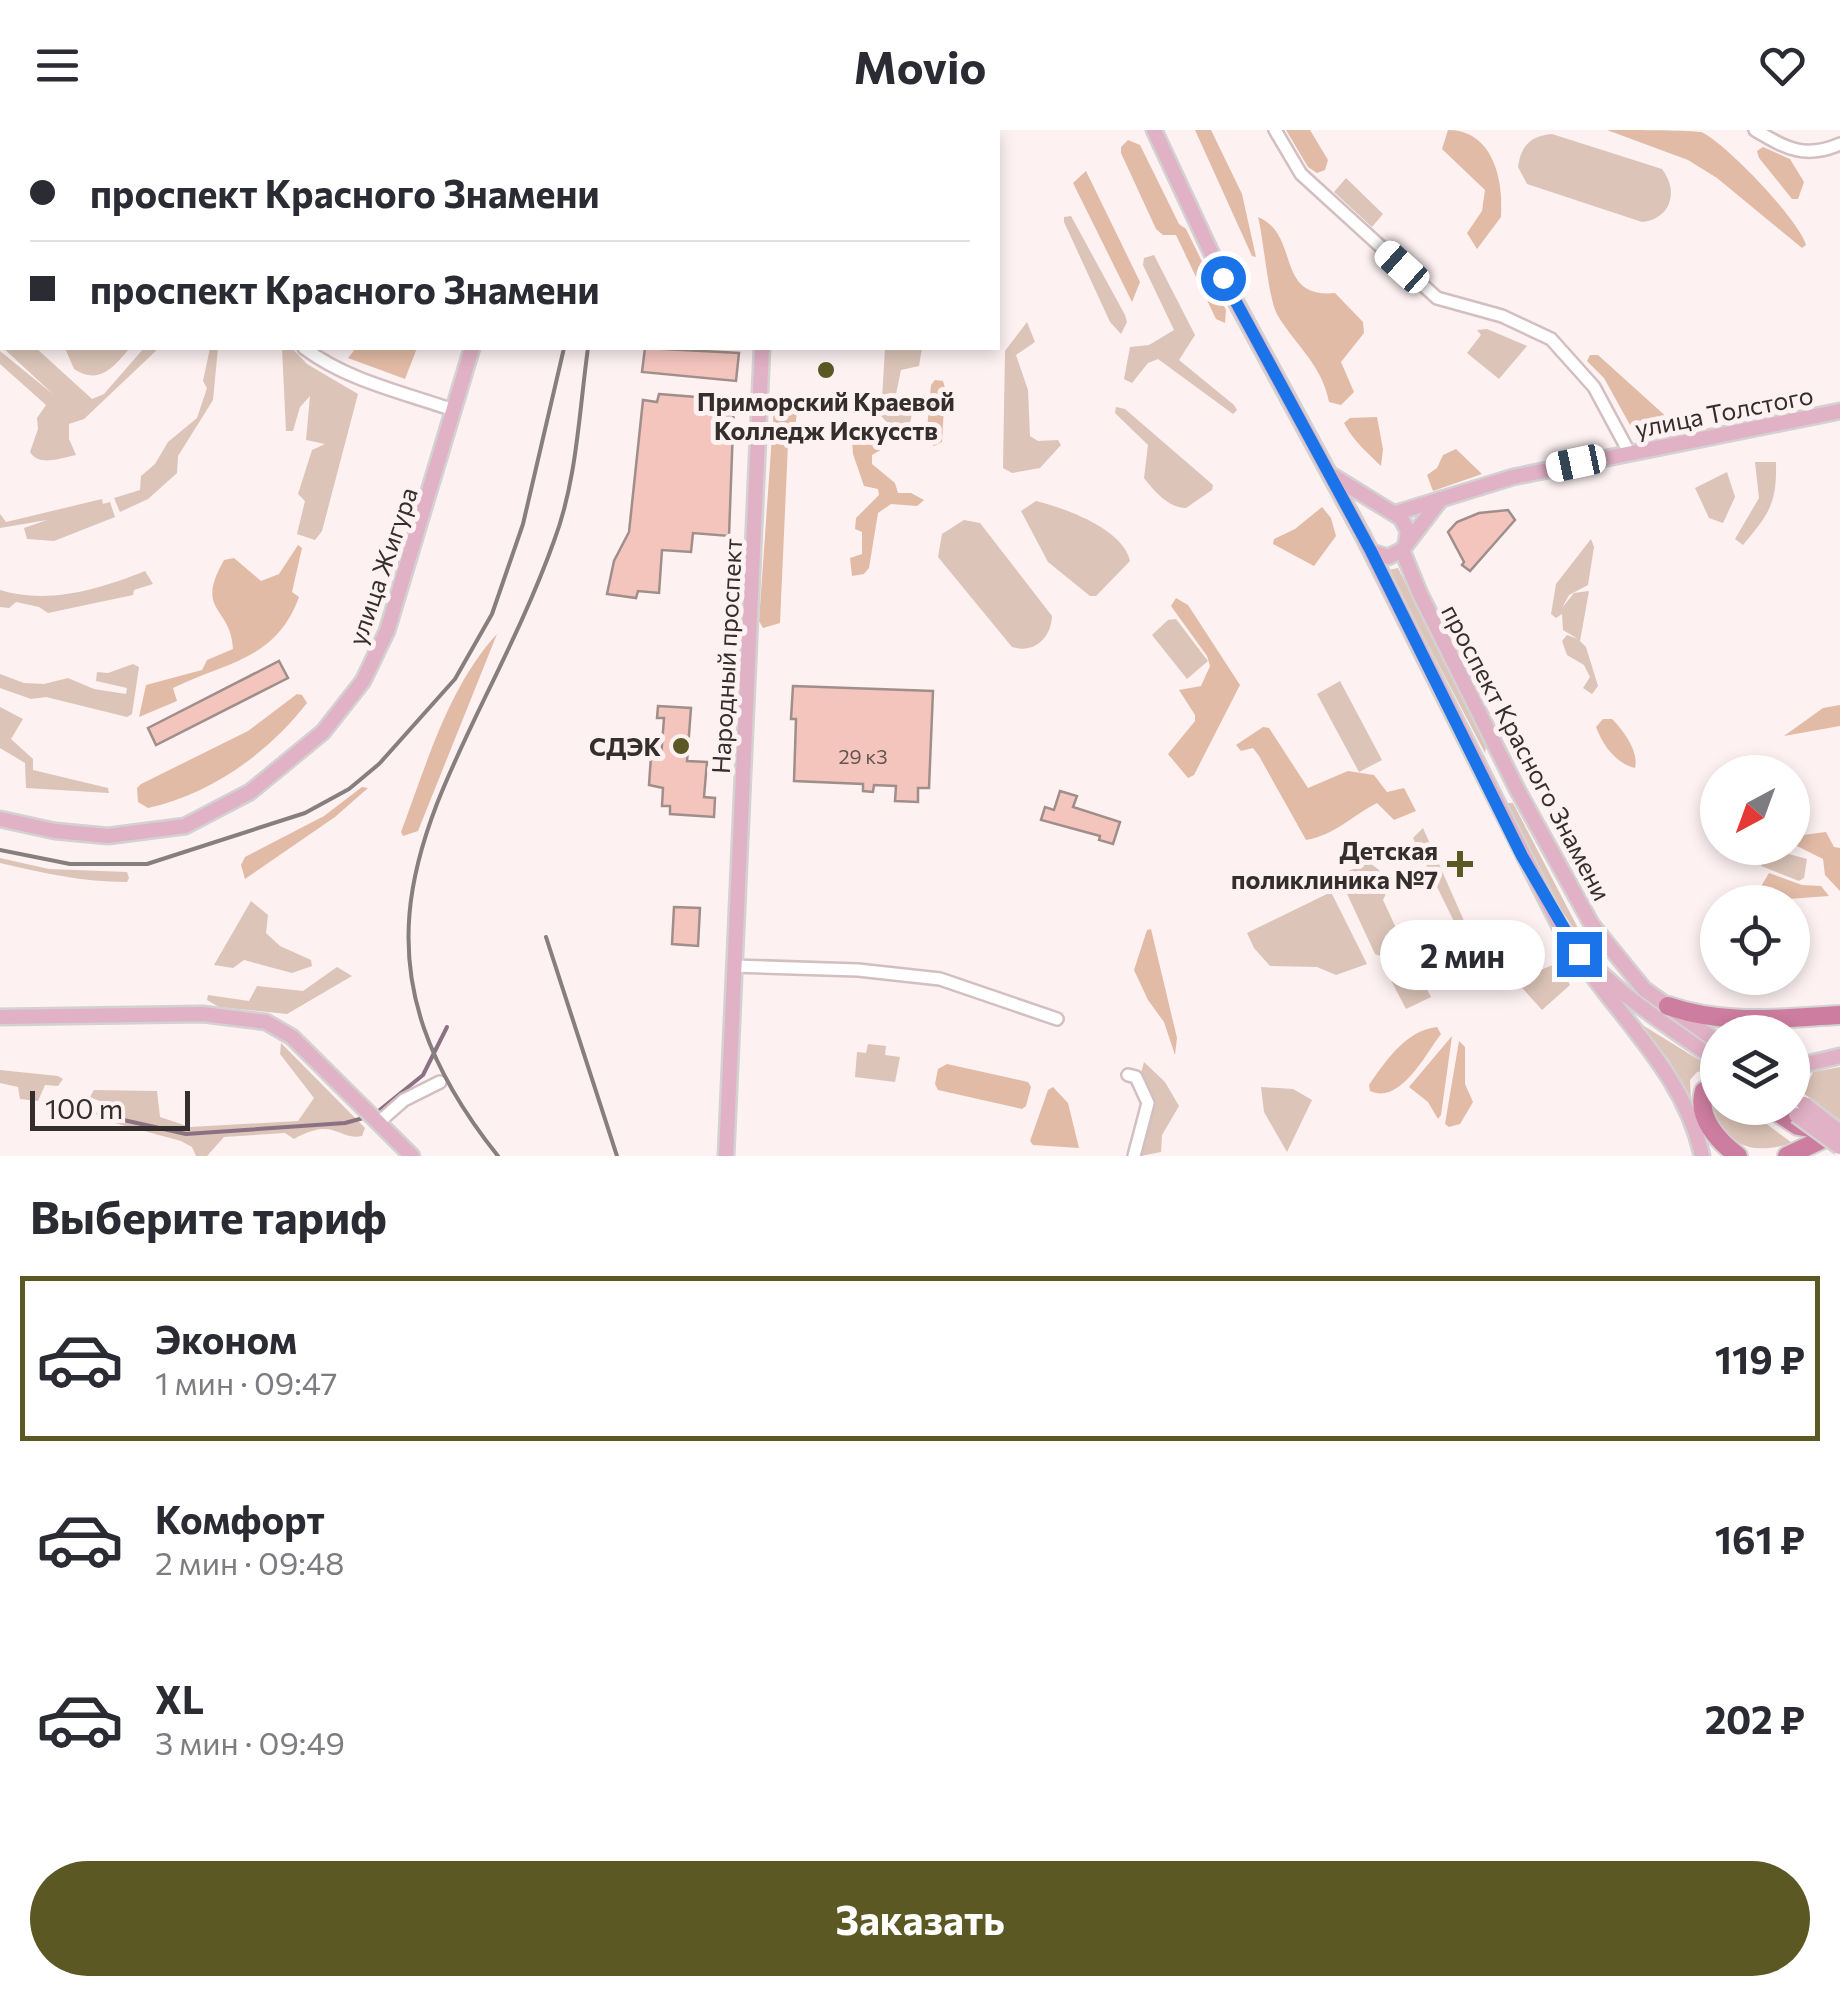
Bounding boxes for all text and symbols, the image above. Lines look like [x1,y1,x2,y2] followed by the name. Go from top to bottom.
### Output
[30,38,85,93] icon: menu
[854,38,986,93] text: Movio
[1755,38,1810,93] icon: heart
[90,169,600,216] text: проспект Красного Знамени
[1370,236,1434,298] car
[1201,256,1246,301] route start
[90,265,600,312] text: проспект Красного Знамени
[815,359,837,381] marker: Приморский Краевой Колледж Искусств
[1632,379,1816,443] street label: улица Толстого
[697,386,955,445] place label: Приморский Краевой Колледж Искусств
[1544,442,1608,484] car
[341,483,423,649] street label: улица Жигура
[705,537,747,775] street label: Народный проспект
[1436,599,1618,905] street label: проспект Красного Знамени
[589,731,661,761] place label: СДЭК
[670,735,692,757] marker: СДЭК
[838,744,888,768] house number: 29 к3
[1700,755,1810,865] north arrow
[1700,755,1810,1125] map controls
[1231,835,1438,894] place label: Детская поликлиника №7
[1447,851,1473,877] marker: Детская поликлиника №7
[1700,885,1810,995] button: locate
[1379,919,1544,989] callout: 2 мин
[1557,932,1602,977] route end
[1420,935,1505,975] text: 2 мин
[1700,1015,1810,1125] button: layers
[30,1086,190,1130] scale bar
[45,1091,123,1125] text: 100 m
[30,1188,387,1243] text: Выберите тариф
[35,1314,125,1404] icon: car
[155,1315,297,1362] text: Эконом
[1715,1335,1805,1382] text: 119 ₽
[155,1362,337,1402] text: 1 мин · 09:47
[35,1494,125,1584] icon: car
[155,1495,325,1542] text: Комфорт
[1715,1515,1805,1562] text: 161 ₽
[155,1542,345,1582] text: 2 мин · 09:48
[35,1674,125,1764] icon: car
[155,1675,204,1722] text: XL
[1705,1695,1805,1742] text: 202 ₽
[155,1722,345,1762] text: 3 мин · 09:49
[30,1861,1810,1976] button: Заказать

